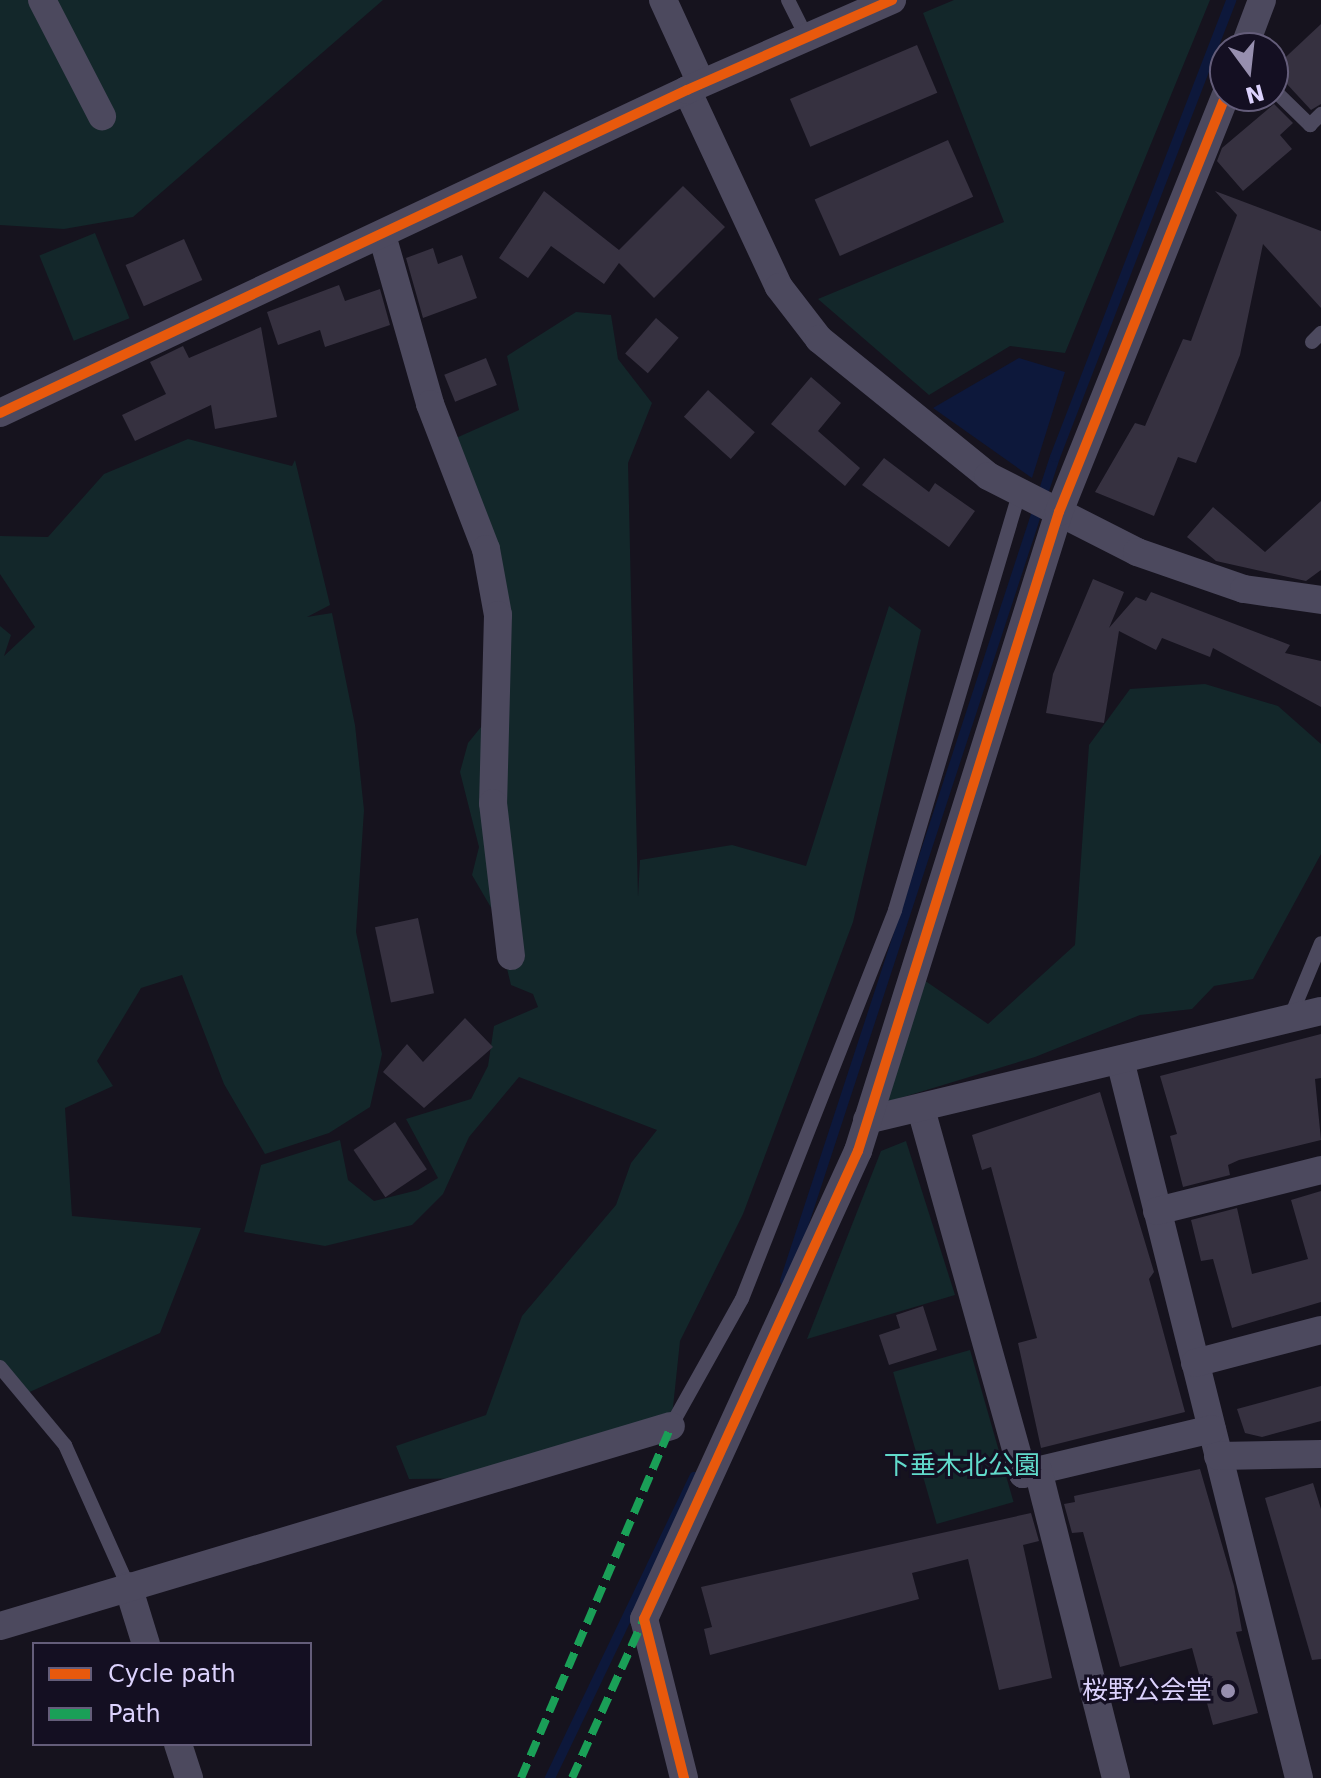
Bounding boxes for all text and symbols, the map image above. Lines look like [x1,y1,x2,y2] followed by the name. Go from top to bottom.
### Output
[1209,32,1289,112] north arrow
[1243,79,1267,108] text: N
[884,1450,1040,1482] park label: 下垂木北公園
[32,1642,312,1746] legend
[108,1660,236,1688] text: Cycle path
[1082,1675,1212,1707] place label: 桜野公会堂
[1219,1682,1237,1700] marker: 桜野公会堂
[108,1700,161,1728] text: Path

